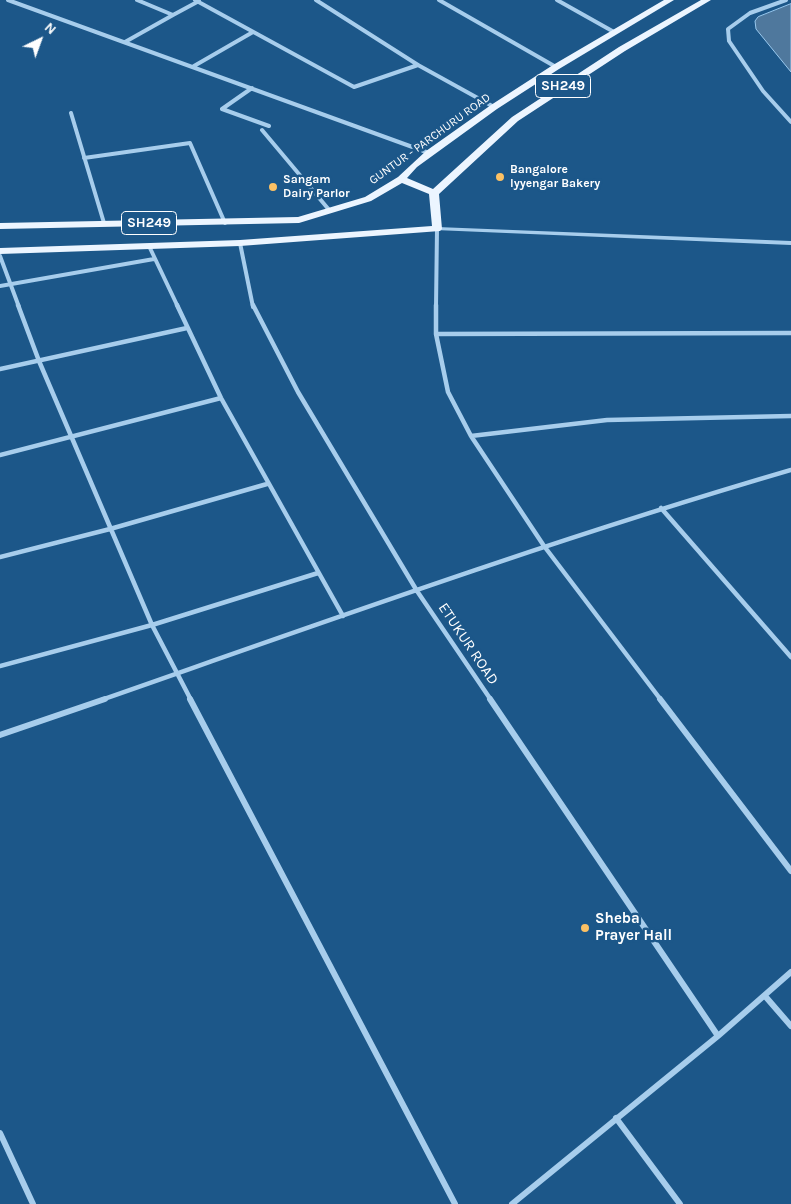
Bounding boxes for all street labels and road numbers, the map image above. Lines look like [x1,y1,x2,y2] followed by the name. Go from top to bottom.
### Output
[536,74,590,98] road number: SH249
[367,90,493,188] street label: GUNTUR - PARCHURU ROAD
[122,212,176,234] road number: SH249
[434,600,502,688] street label: ETUKUR ROAD

